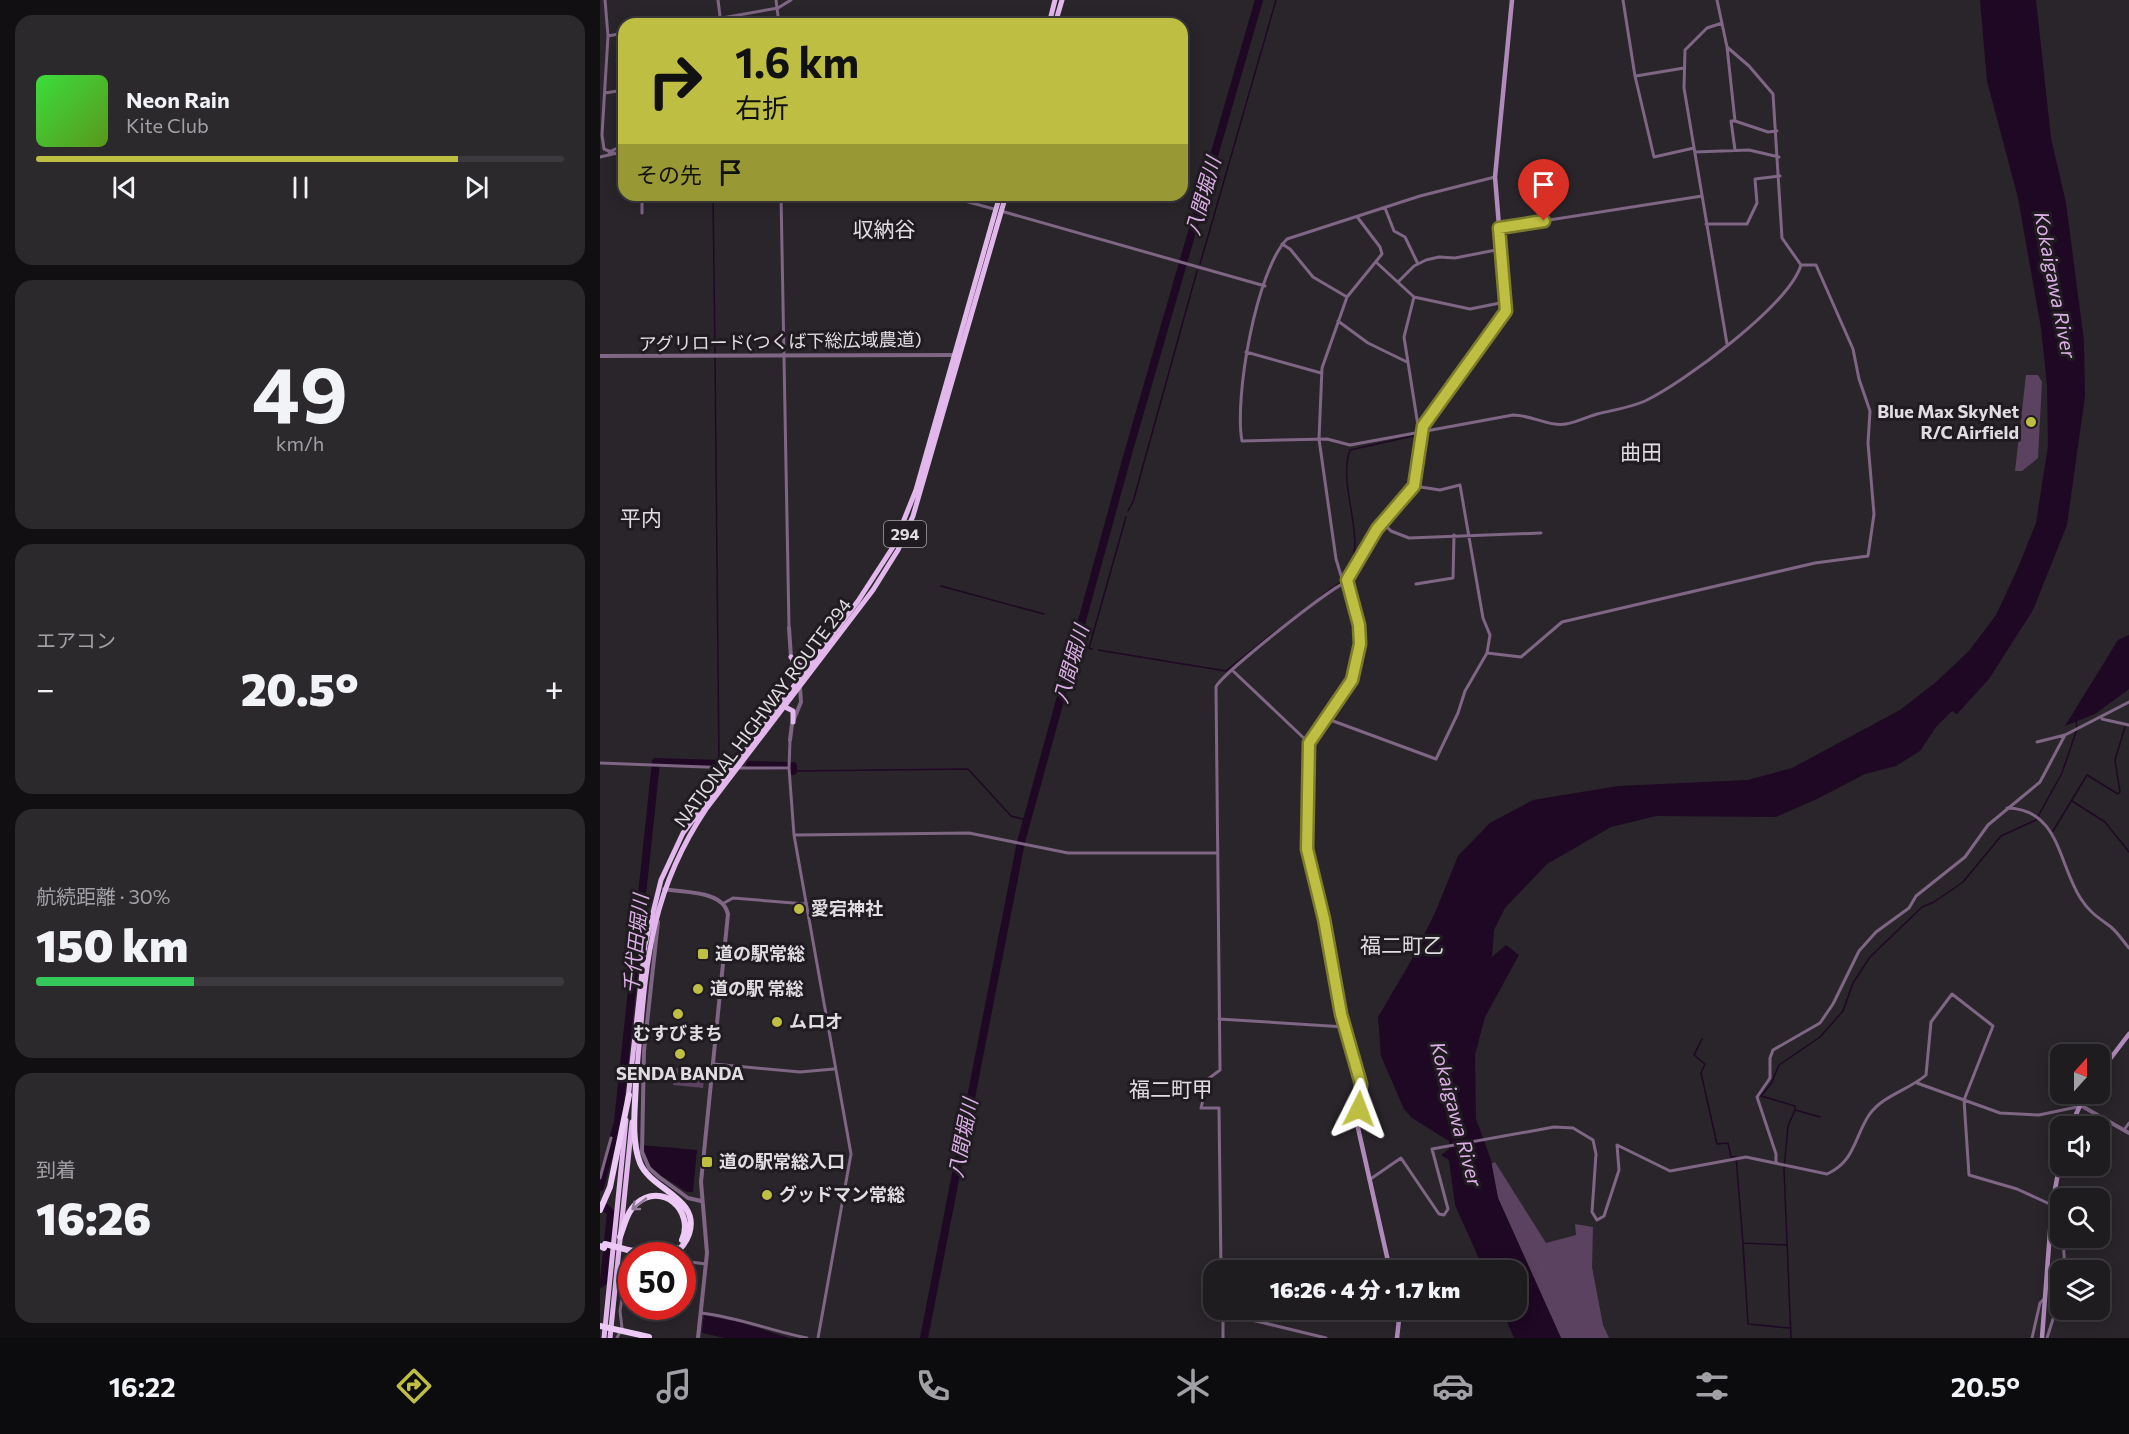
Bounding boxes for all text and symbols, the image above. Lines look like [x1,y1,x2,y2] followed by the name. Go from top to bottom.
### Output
[735,35,859,87] text: 1.6 km
[636,42,714,120] icon: right
[126,86,230,113] text: Neon Rain
[735,91,789,124] text: 右折
[126,113,209,137] text: Kite Club
[1179,152,1225,237] water label: 八間堀川
[714,156,747,189] icon: arrive
[1518,159,1569,221] pin
[636,161,702,188] text: その先
[1527,168,1560,201] icon: arrive
[108,171,141,204] icon: previous
[284,171,317,204] icon: pause
[460,171,493,204] icon: next
[2030,210,2082,361] water label: Kokaigawa River
[853,216,916,241] district label: 収納谷
[638,328,922,354] street label: アグリロード(つくば下総広域農道)
[252,344,348,439] text: 49
[1877,400,2019,443] place label: Blue Max SkyNet R/C Airfield
[2024,415,2038,429] marker: Blue Max SkyNet R/C Airfield
[276,431,324,455] text: km/h
[1620,439,1662,464] district label: 曲田
[620,505,662,530] district label: 平内
[884,521,926,547] road number: 294
[669,594,856,831] street label: NATIONAL HIGHWAY ROUTE 294
[1047,620,1093,705] water label: 八間堀川
[36,628,116,652] text: エアコン
[241,660,359,715] text: 20.5°
[36,667,55,708] text: −
[545,667,564,708] text: +
[36,884,170,908] text: 航続距離 · 30%
[618,891,652,995] water label: 千代田堀川
[811,897,883,919] place label: 愛宕神社
[792,902,806,916] marker: 愛宕神社
[36,916,188,971] text: 150 km
[1360,932,1444,957] district label: 福二町乙
[715,942,805,964] place label: 道の駅常総
[696,947,710,961] marker: 道の駅常総
[710,977,803,999] place label: 道の駅 常総
[691,982,705,996] marker: 道の駅 常総
[671,1007,685,1021] marker: むすびまち
[789,1010,843,1032] place label: ムロオ
[770,1015,784,1029] marker: ムロオ
[633,1022,723,1044] place label: むすびまち
[1426,1039,1488,1190] water label: Kokaigawa River
[2050,1044,2110,1104] north arrow
[2050,1044,2110,1320] map controls
[673,1047,687,1061] marker: SENDA BANDA
[616,1062,744,1084] place label: SENDA BANDA
[1129,1076,1213,1101] district label: 福二町甲
[1327,1077,1391,1141] position arrow
[943,1094,982,1179] water label: 八間堀川
[2050,1116,2110,1176] button: sound
[719,1150,845,1172] place label: 道の駅常総入口
[700,1155,714,1169] marker: 道の駅常総入口
[36,1157,76,1181] text: 到着
[779,1183,905,1205] place label: グッドマン常総
[760,1188,774,1202] marker: グッドマン常総
[2050,1188,2110,1248] button: search
[36,1189,151,1244] text: 16:26
[631,1197,647,1210] one-way arrow
[618,1242,696,1320] speed limit sign: 50
[2050,1260,2110,1320] button: layers
[1270,1276,1460,1303] text: 16:26 · 4 分 · 1.7 km
[393,1365,435,1407] icon: directions
[653,1365,695,1407] icon: music
[912,1365,954,1407] icon: phone
[1172,1365,1214,1407] icon: climate
[1432,1365,1474,1407] icon: car
[1691,1365,1733,1407] icon: filters
[109,1370,176,1403] text: 16:22
[1951,1370,2020,1403] text: 20.5°

